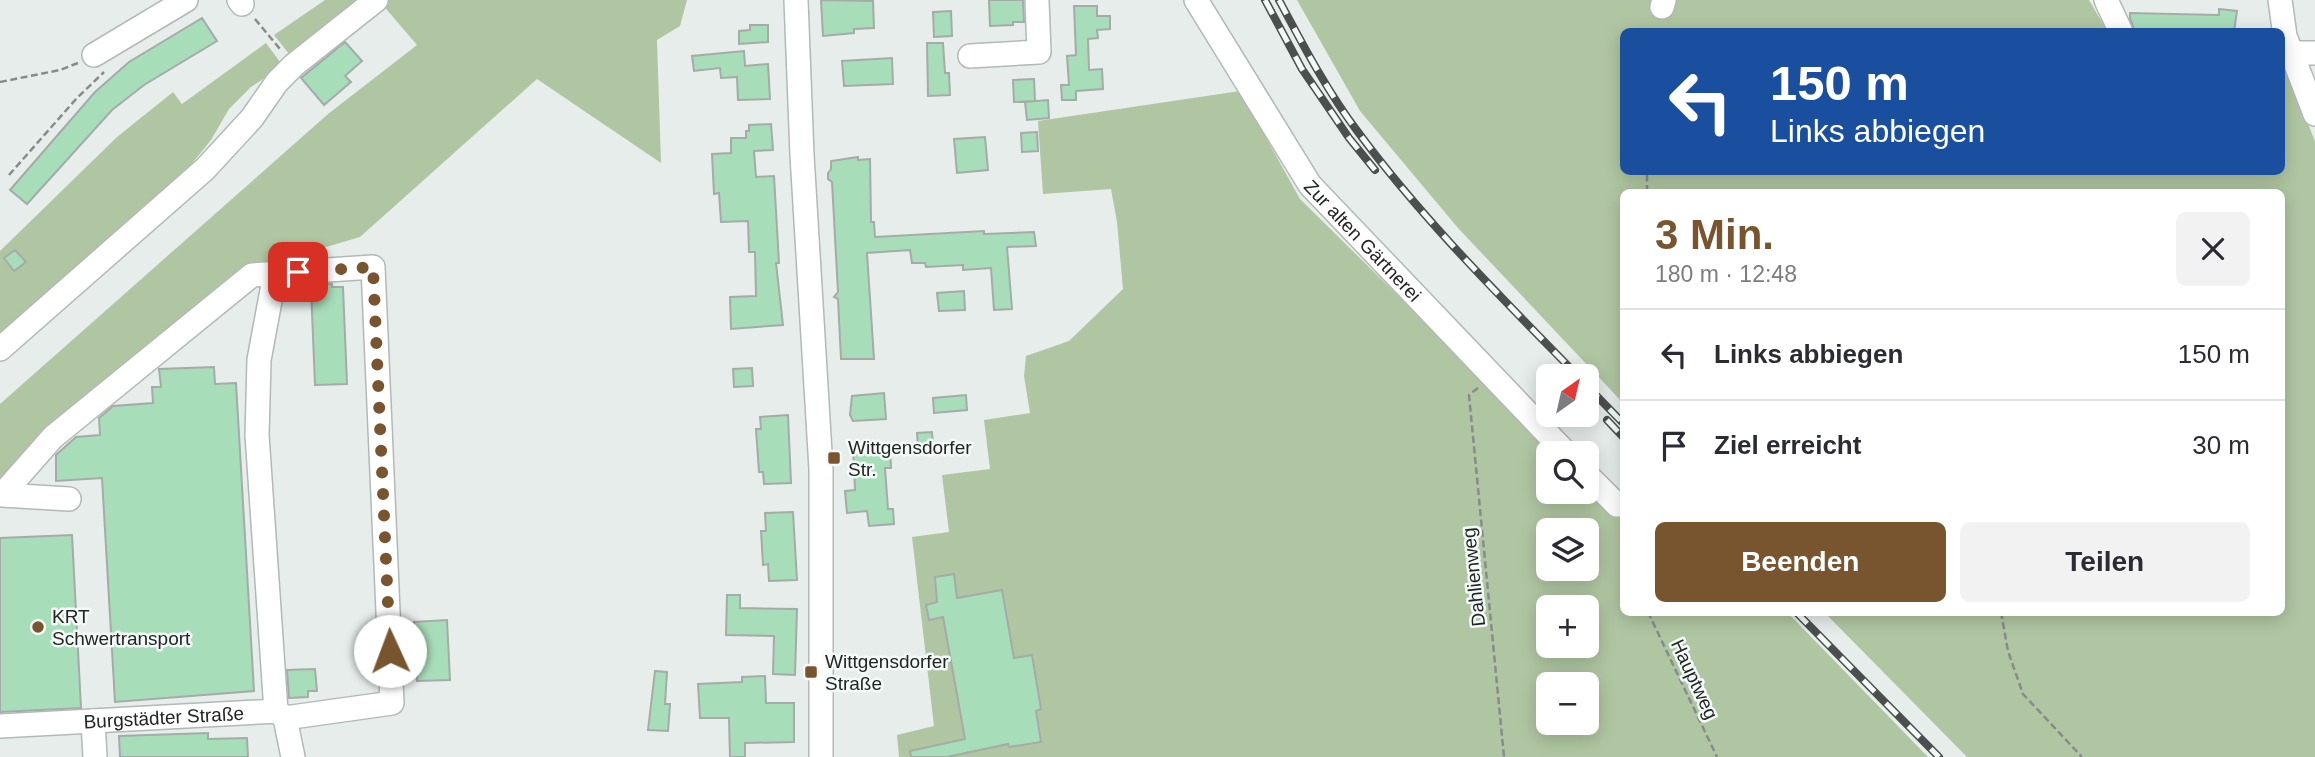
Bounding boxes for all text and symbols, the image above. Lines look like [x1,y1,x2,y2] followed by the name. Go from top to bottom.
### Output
[1655,56,1746,147] icon: left
[1770,56,1909,110] text: 150 m
[1770,113,1985,149] text: Links abbiegen
[1300,176,1425,306] street label: Zur alten Gärtnerei
[1655,211,1774,258] text: 3 Min.
[2176,212,2250,286] button: close
[268,242,328,302] pin
[279,253,317,291] icon: arrive
[1655,261,1797,287] text: 180 m · 12:48
[1655,336,1693,374] icon: left
[1714,339,1903,369] text: Links abbiegen
[2178,339,2250,369] text: 150 m
[1536,364,1600,427] north arrow
[1536,364,1599,735] map controls
[1655,427,1693,465] icon: arrive
[1714,430,1861,460] text: Ziel erreicht
[2192,430,2250,460] text: 30 m
[848,437,972,480] place label: Wittgensdorfer Str.
[1536,441,1599,504] button: search
[826,450,842,466] marker: Wittgensdorfer Str.
[1536,518,1599,581] button: layers
[1655,522,1946,602] button: Beenden
[1960,522,2250,602] button: Teilen
[1458,526,1489,627] street label: Dahlienweg
[1536,595,1599,658] button: +
[52,606,191,649] place label: KRT Schwertransport
[353,614,427,688] position arrow
[30,619,46,635] marker: KRT Schwertransport
[1667,636,1722,722] street label: Hauptweg
[825,651,949,694] place label: Wittgensdorfer Straße
[803,664,819,680] marker: Wittgensdorfer Straße
[1536,672,1599,735] button: −
[83,703,245,732] street label: Burgstädter Straße

